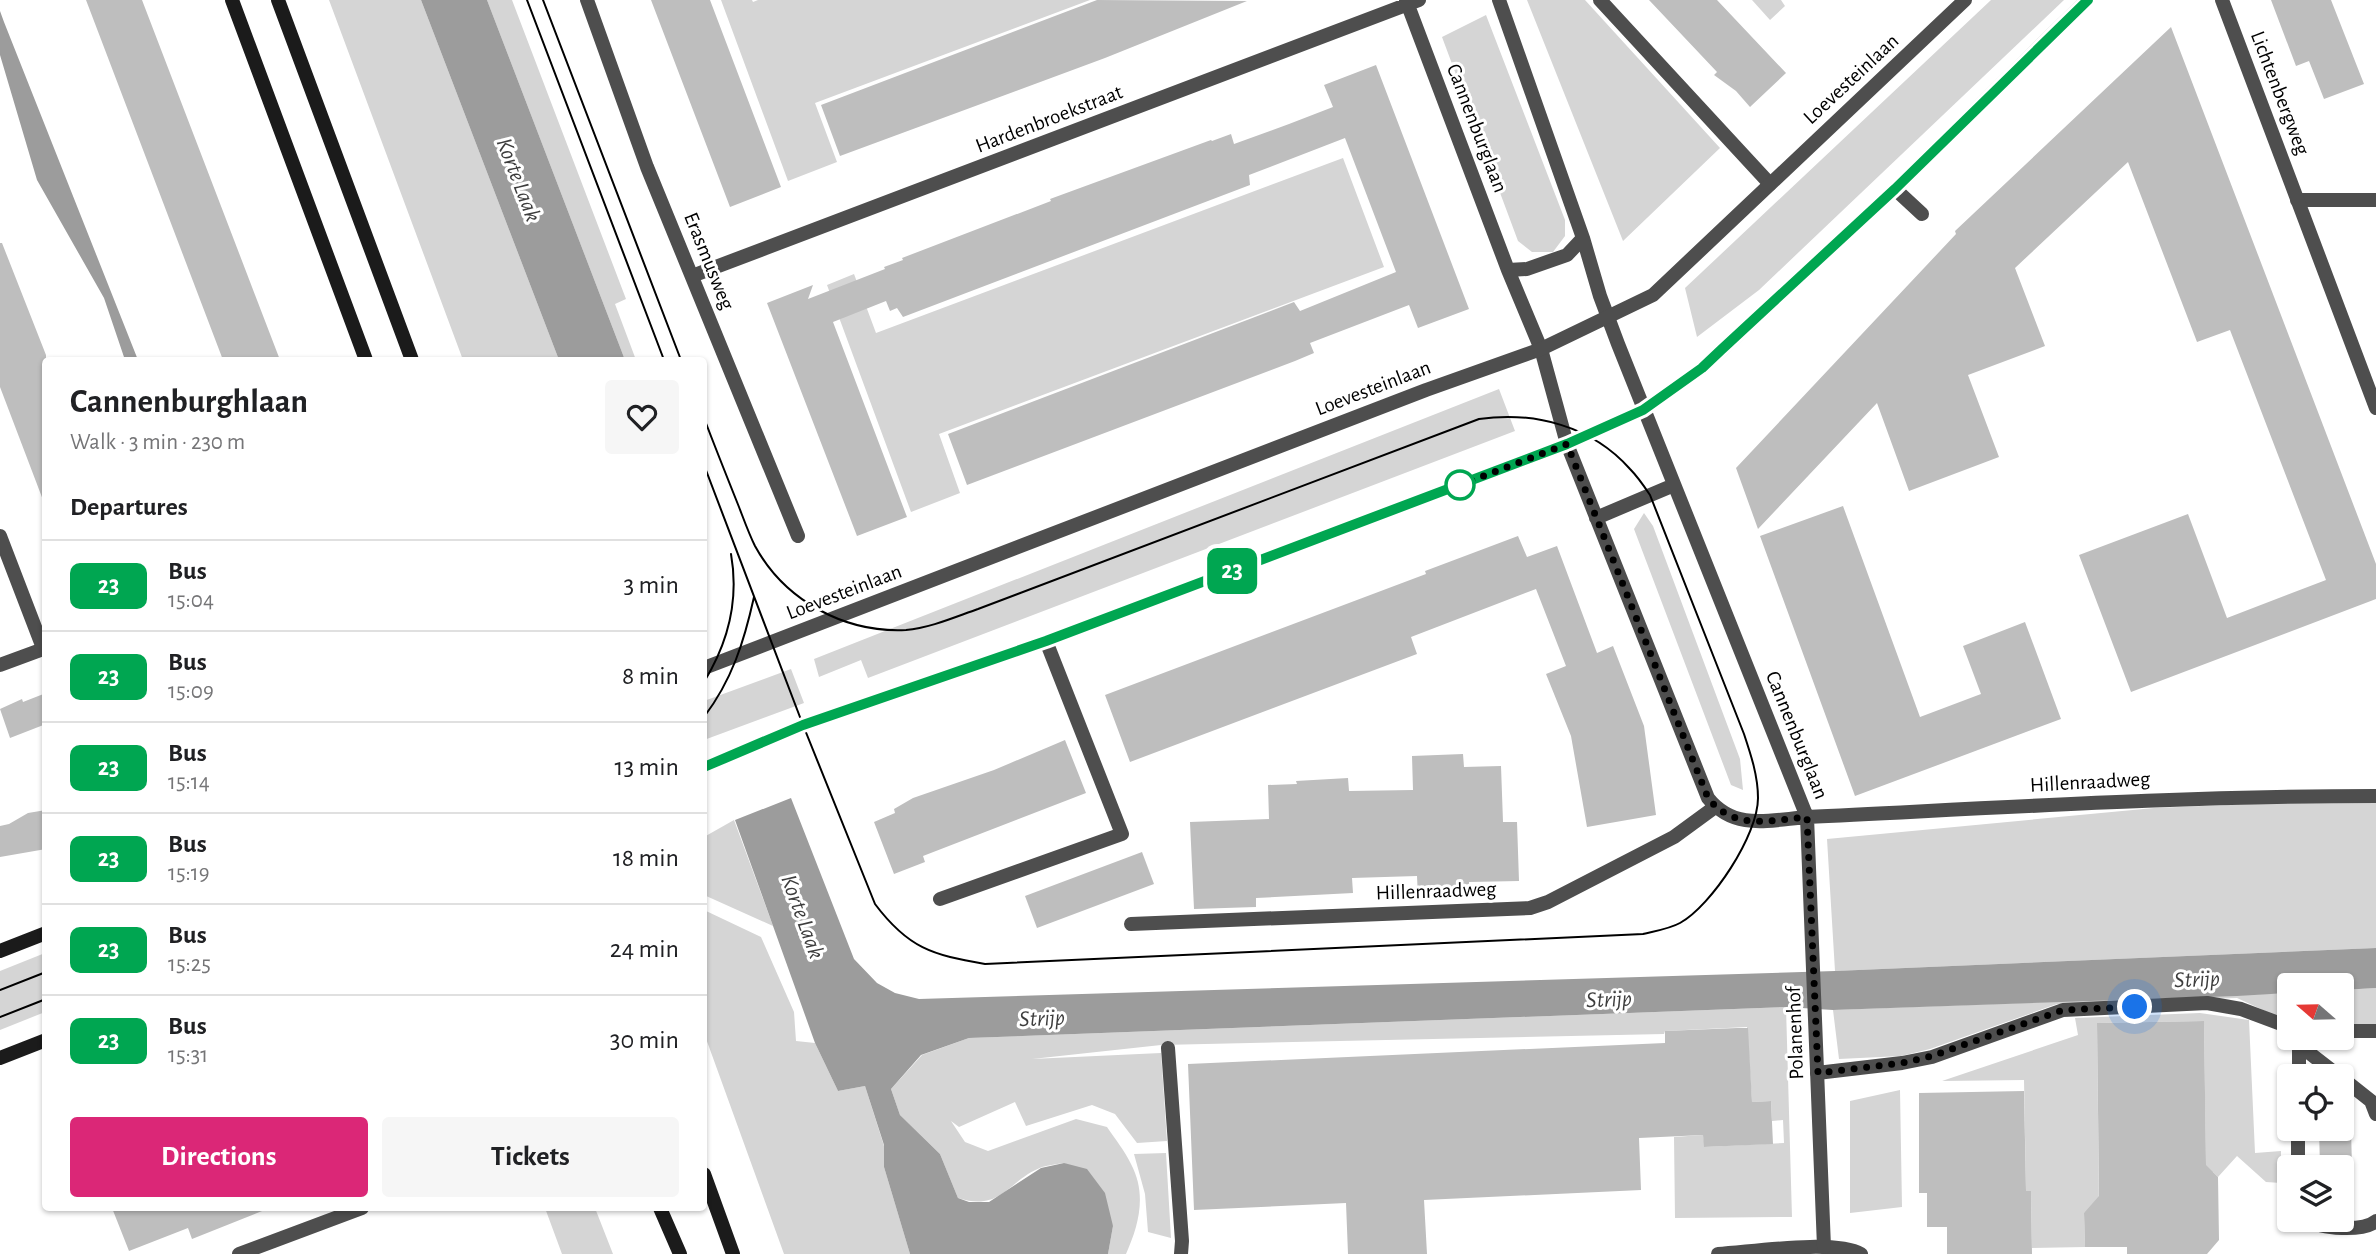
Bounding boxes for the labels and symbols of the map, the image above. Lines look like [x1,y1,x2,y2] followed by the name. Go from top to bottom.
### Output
[2247,28,2314,159] street label: Lichtenbergweg
[1799,30,1903,128] street label: Loevesteinlaan
[1443,61,1511,195] street label: Cannenburglaan
[973,81,1126,157] street label: Hardenbroekstraat
[492,135,545,225] water label: Korte Laak
[680,209,738,313] street label: Erasmusweg
[1312,356,1434,420] street label: Loevesteinlaan
[1445,470,1475,500] unlabelled marker
[1200,548,1264,594] line badge: 23
[783,560,905,624] street label: Loevesteinlaan
[1762,668,1832,802] street label: Cannenburglaan
[2029,768,2151,796] street label: Hillenraadweg
[776,872,828,962] water label: Korte Laak
[1375,878,1497,904] street label: Hillenraadweg
[2174,968,2220,992] water label: Strijp
[2277,973,2354,1050] north arrow
[1783,984,1807,1080] street label: Polanenhof
[1586,988,1632,1012] water label: Strijp
[2117,989,2152,1024] your location
[1019,1007,1065,1031] water label: Strijp

